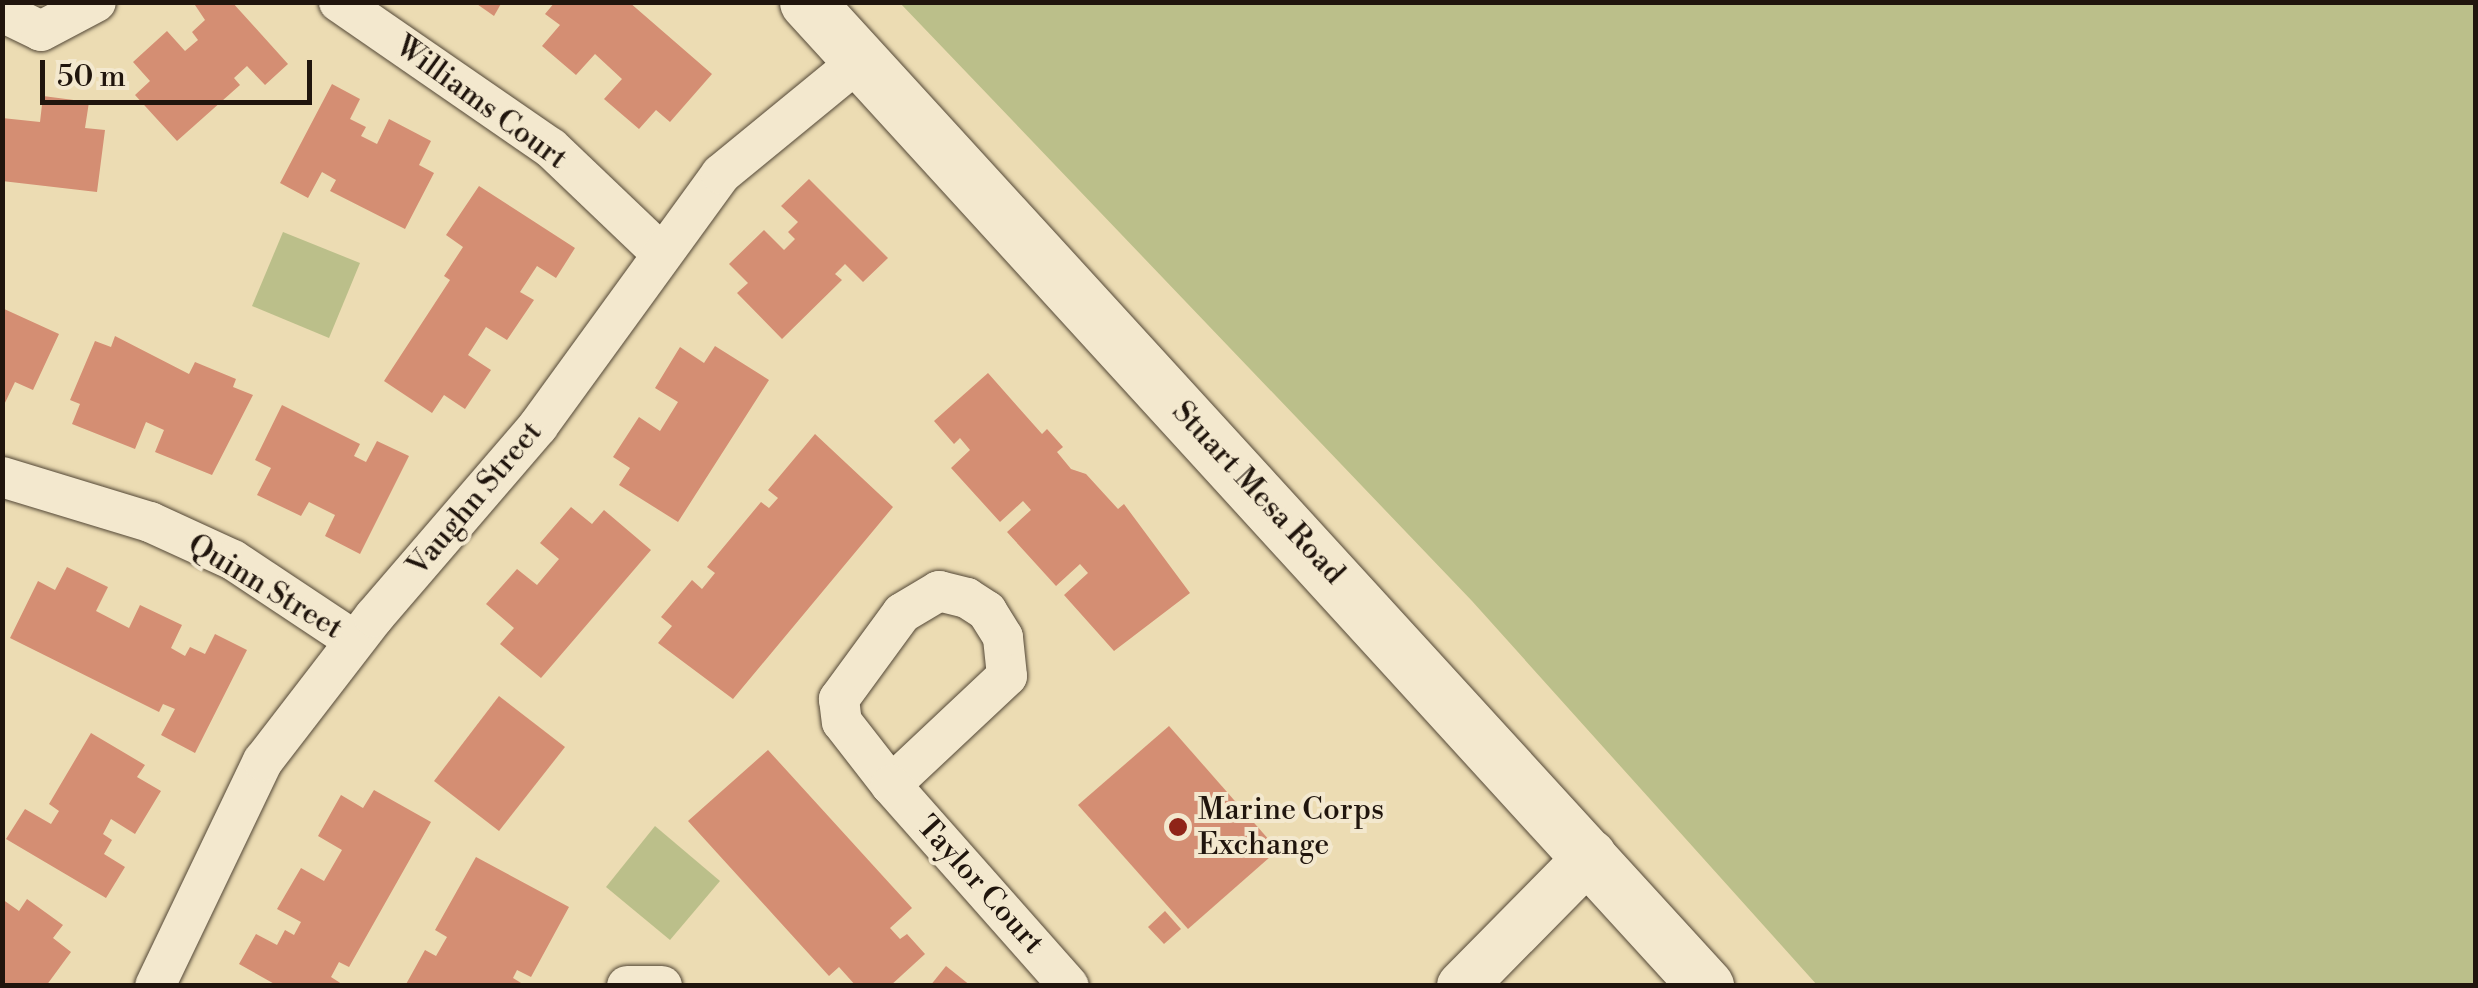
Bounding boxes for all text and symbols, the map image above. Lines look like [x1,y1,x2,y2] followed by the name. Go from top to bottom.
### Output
[388,29,574,177] street label: Williams Court
[45,40,318,102] scale bar
[57,58,126,96] text: 50 m
[1164,394,1352,592] street label: Stuart Mesa Road
[400,415,550,583] street label: Vaughn Street
[181,527,349,647] street label: Quinn Street
[1198,792,1384,862] place label: Marine Corps Exchange
[909,809,1051,961] street label: Taylor Court
[1167,816,1189,838] marker: Marine Corps Exchange

